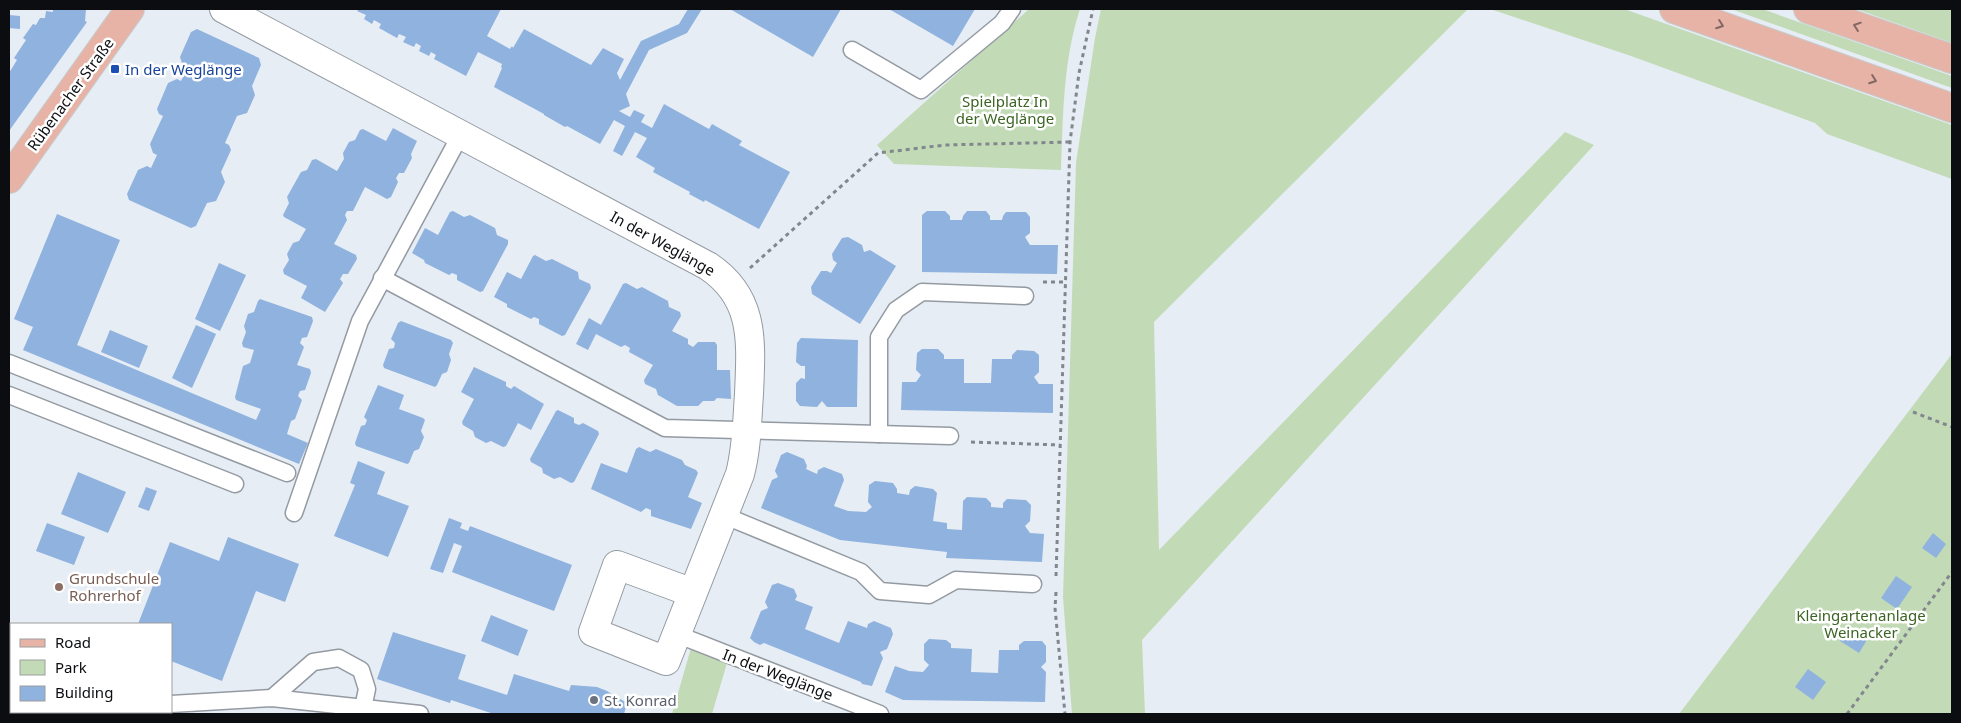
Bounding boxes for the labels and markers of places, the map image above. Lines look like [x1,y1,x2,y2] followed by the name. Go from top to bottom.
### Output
[125,59,242,79] place label: In der Weglänge
[109,63,121,75] marker: In der Weglänge
[69,568,159,605] place label: Grundschule Rohrerhof
[53,581,65,593] marker: Grundschule Rohrerhof
[604,690,677,710] place label: St. Konrad
[588,694,600,706] marker: St. Konrad

